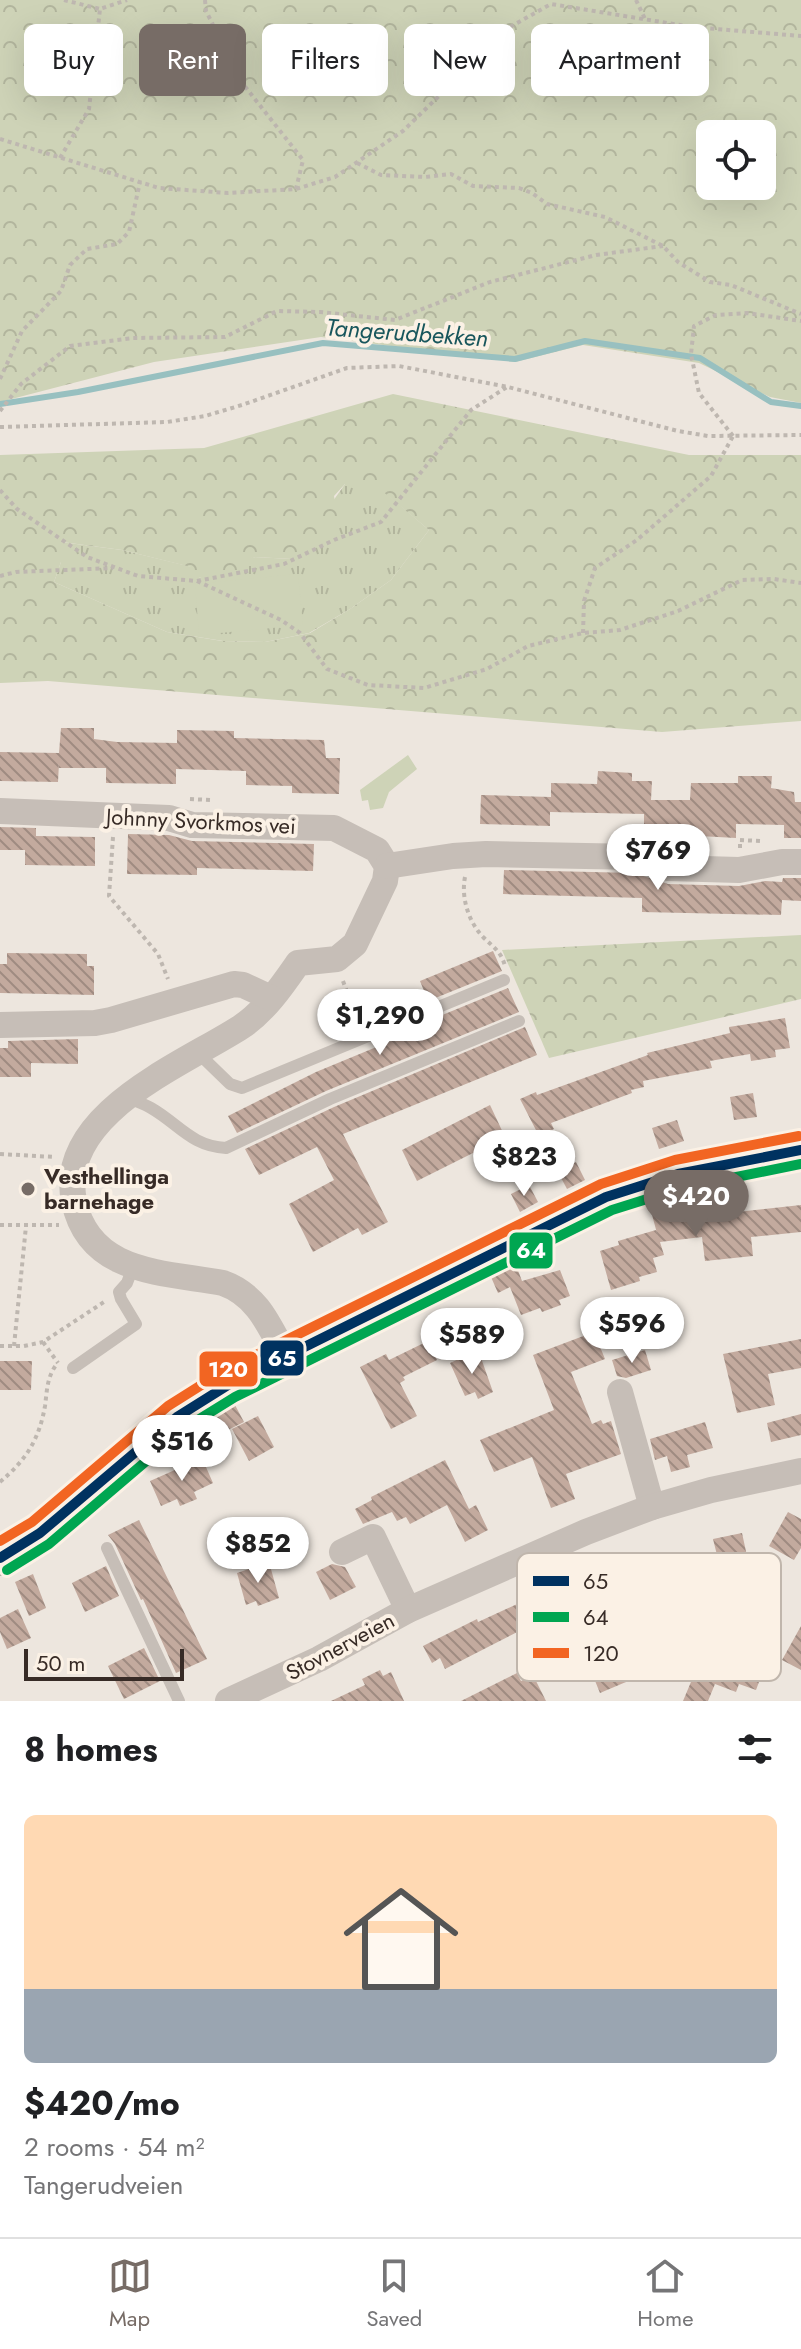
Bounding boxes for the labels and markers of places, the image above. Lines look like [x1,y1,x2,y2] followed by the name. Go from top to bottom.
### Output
[611,824,705,892] pin: $769
[315,989,445,1057] pin: $1,290
[477,1130,571,1198] pin: $823
[43,1160,169,1217] place label: Vesthellinga barnehage
[649,1170,743,1238] pin: $420
[19,1180,37,1198] marker: Vesthellinga barnehage
[585,1297,679,1365] pin: $596
[425,1308,519,1376] pin: $589
[135,1415,229,1483] pin: $516
[211,1517,305,1585] pin: $852

